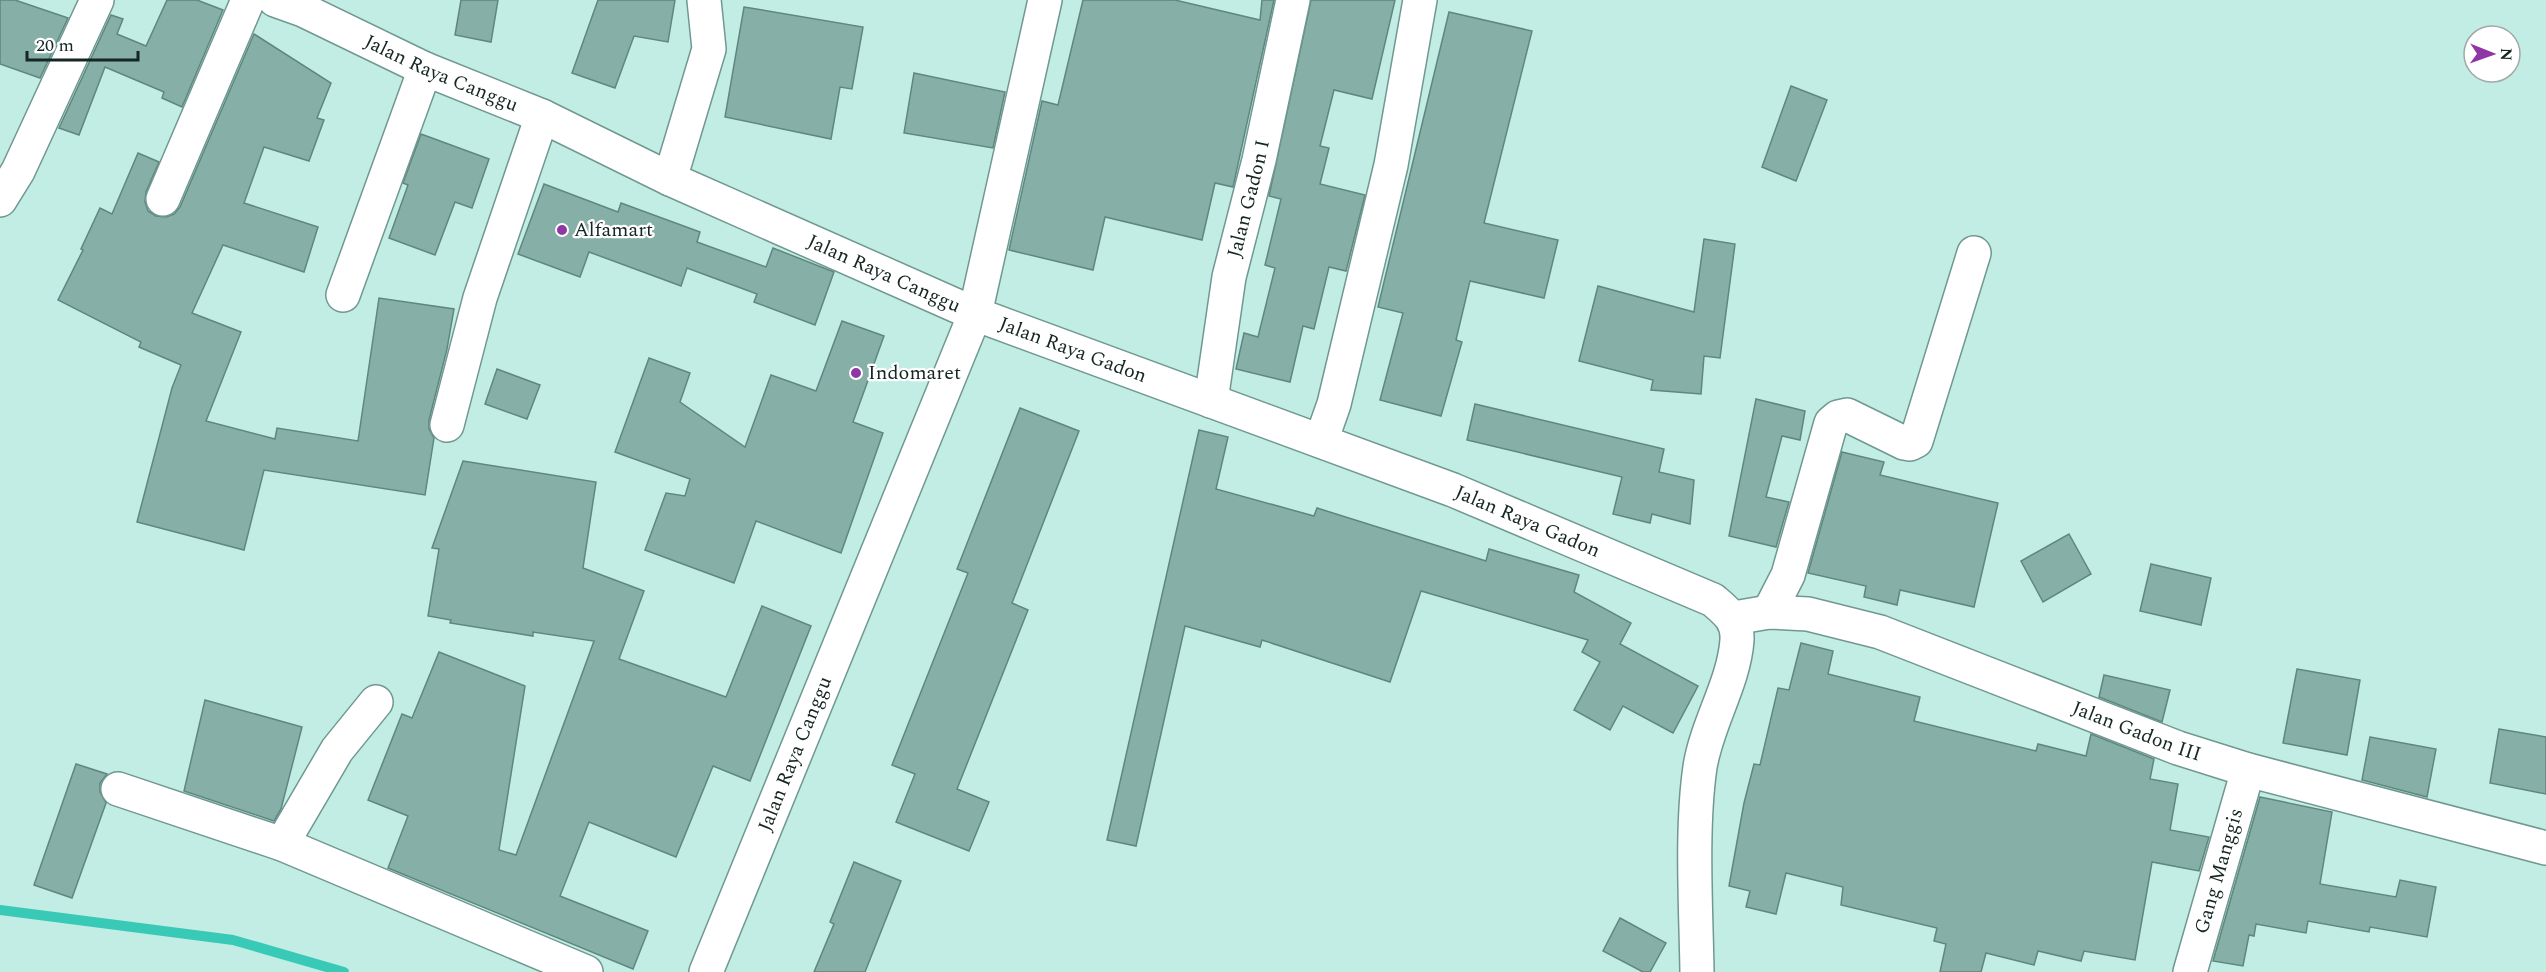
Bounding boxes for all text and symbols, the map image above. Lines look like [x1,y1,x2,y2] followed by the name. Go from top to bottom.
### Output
[27,24,138,62] scale bar
[2462,24,2522,84] north arrow
[359,27,523,120] street label: Jalan Raya Canggu
[36,32,74,59] text: 20 m
[2494,48,2518,61] text: N
[1220,137,1278,261] street label: Jalan Gadon I
[574,215,653,245] place label: Alfamart
[555,223,569,237] marker: Alfamart
[802,227,966,321] street label: Jalan Raya Canggu
[995,309,1151,391] street label: Jalan Raya Gadon
[868,358,961,388] place label: Indomaret
[849,366,863,380] marker: Indomaret
[1450,477,1605,566] street label: Jalan Raya Gadon
[750,672,840,836] street label: Jalan Raya Canggu
[2067,693,2205,769] street label: Jalan Gadon III
[2187,805,2251,937] street label: Gang Manggis

